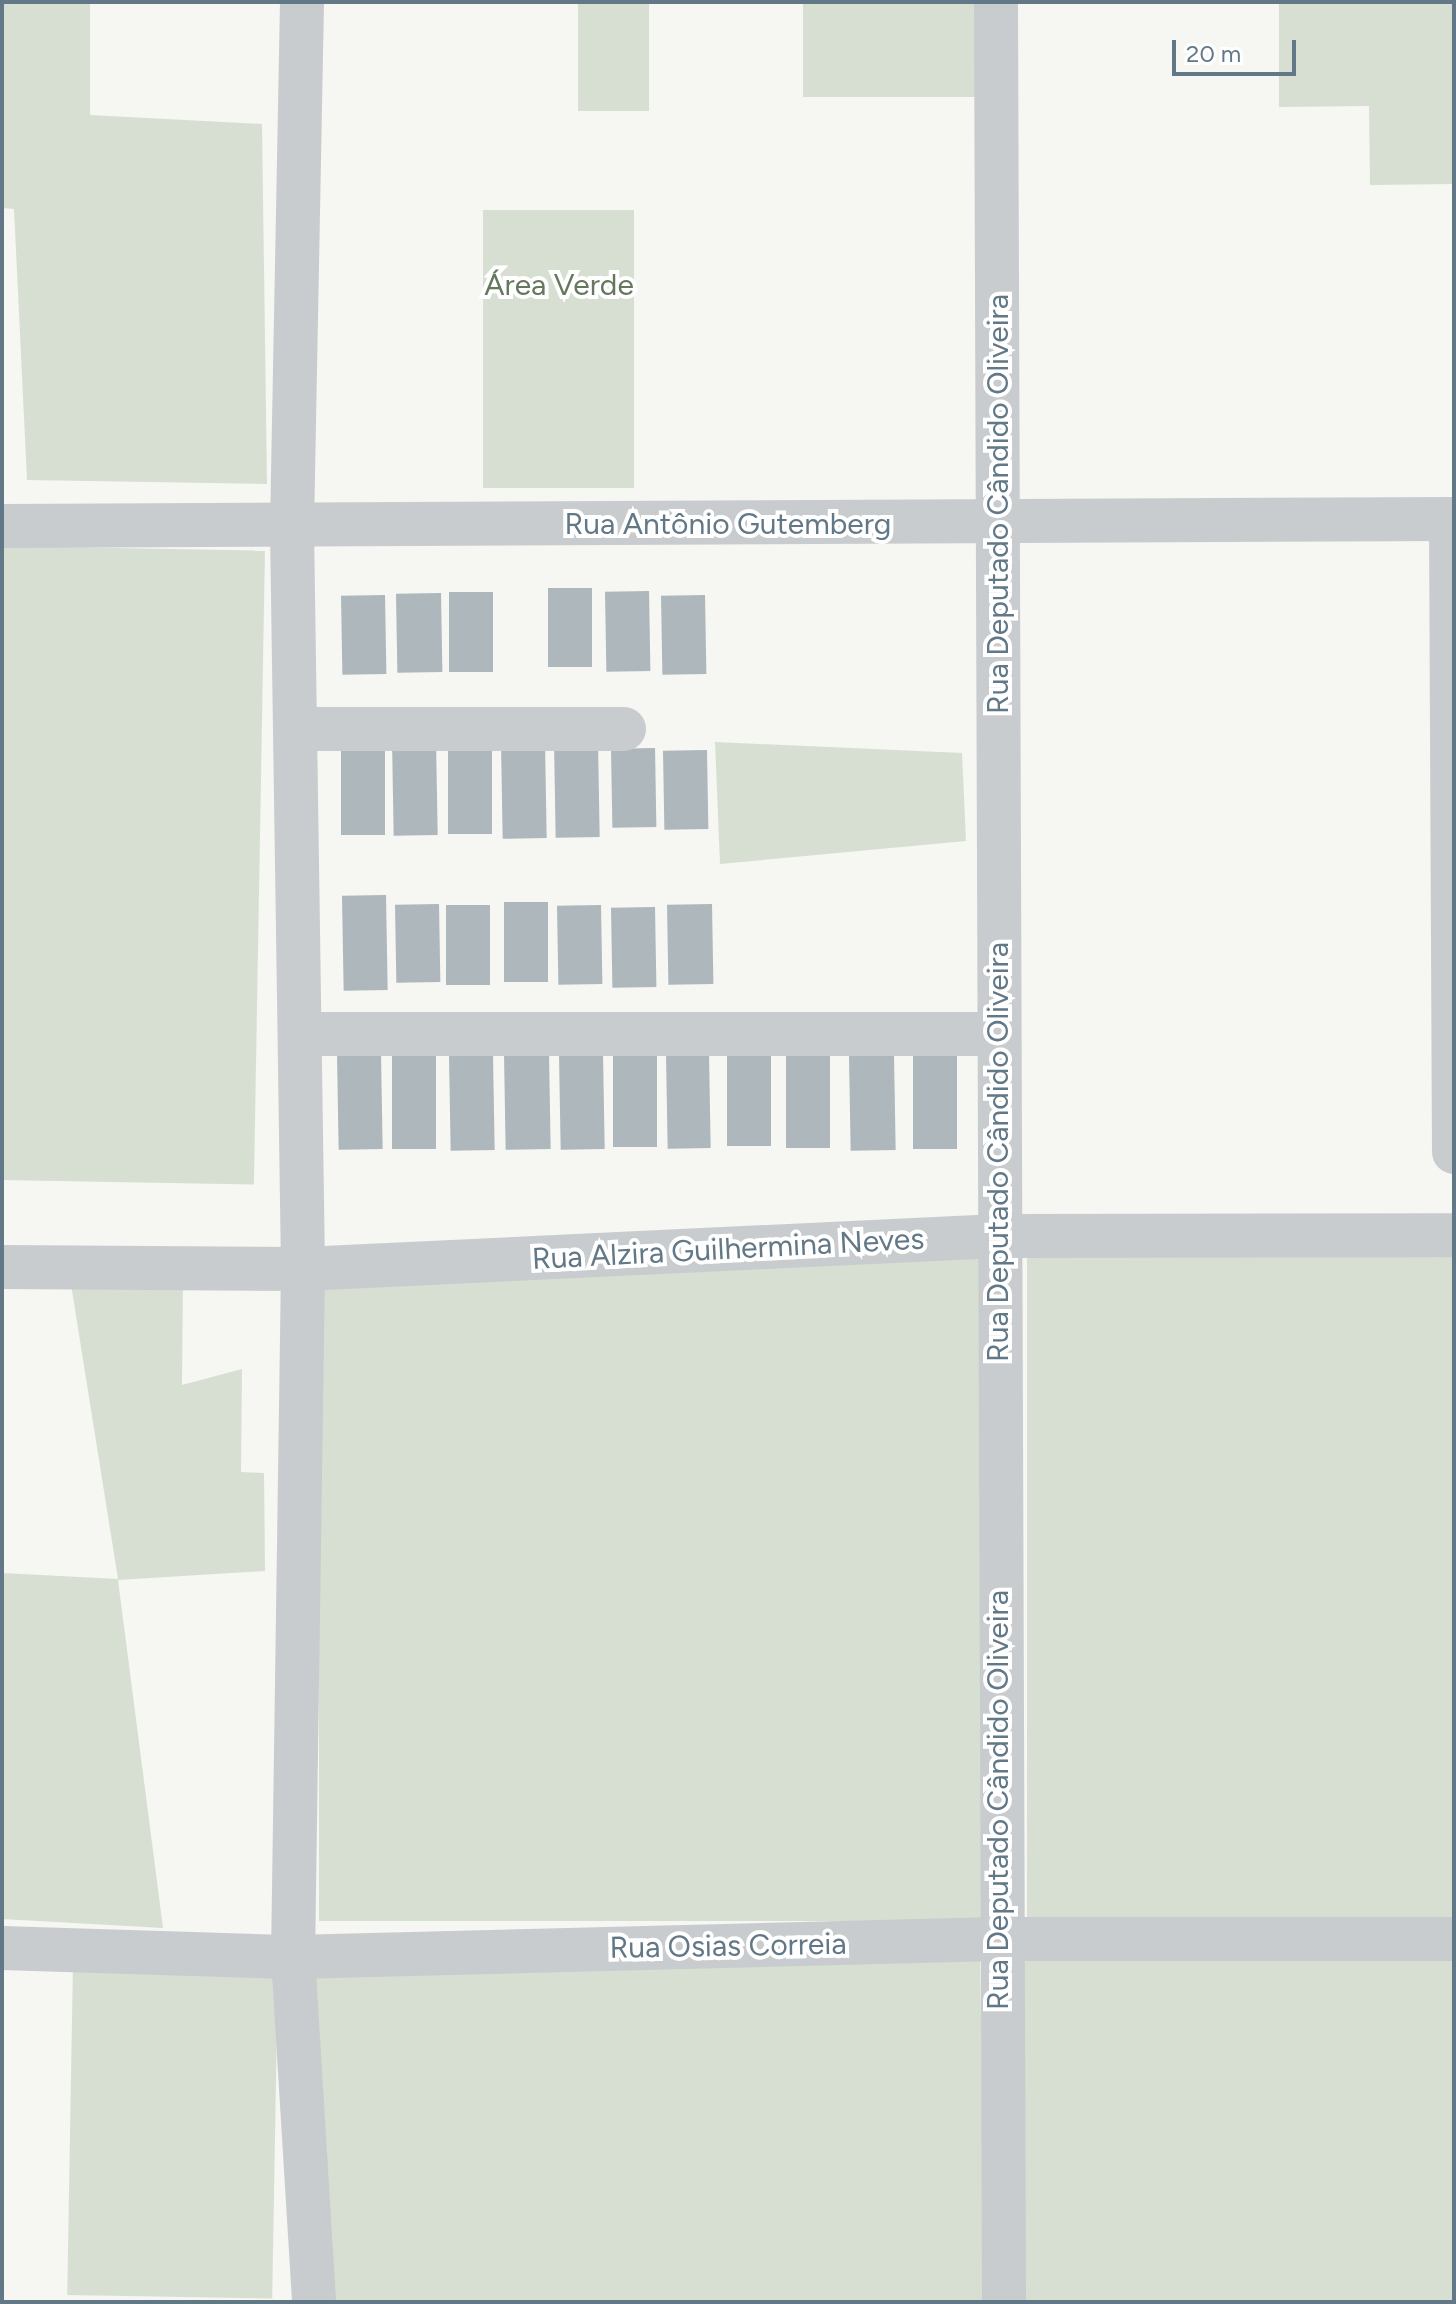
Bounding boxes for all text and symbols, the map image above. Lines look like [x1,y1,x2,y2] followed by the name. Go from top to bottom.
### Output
[1176,24,1300,74] scale bar
[1186,39,1241,68] text: 20 m
[484,267,634,303] park label: Área Verde
[980,294,1016,714] street label: Rua Deputado Cândido Oliveira
[565,506,891,542] street label: Rua Antônio Gutemberg
[980,942,1016,1362] street label: Rua Deputado Cândido Oliveira
[531,1221,925,1277] street label: Rua Alzira Guilhermina Neves
[980,1590,1016,2010] street label: Rua Deputado Cândido Oliveira
[609,1926,847,1966] street label: Rua Osias Correia

